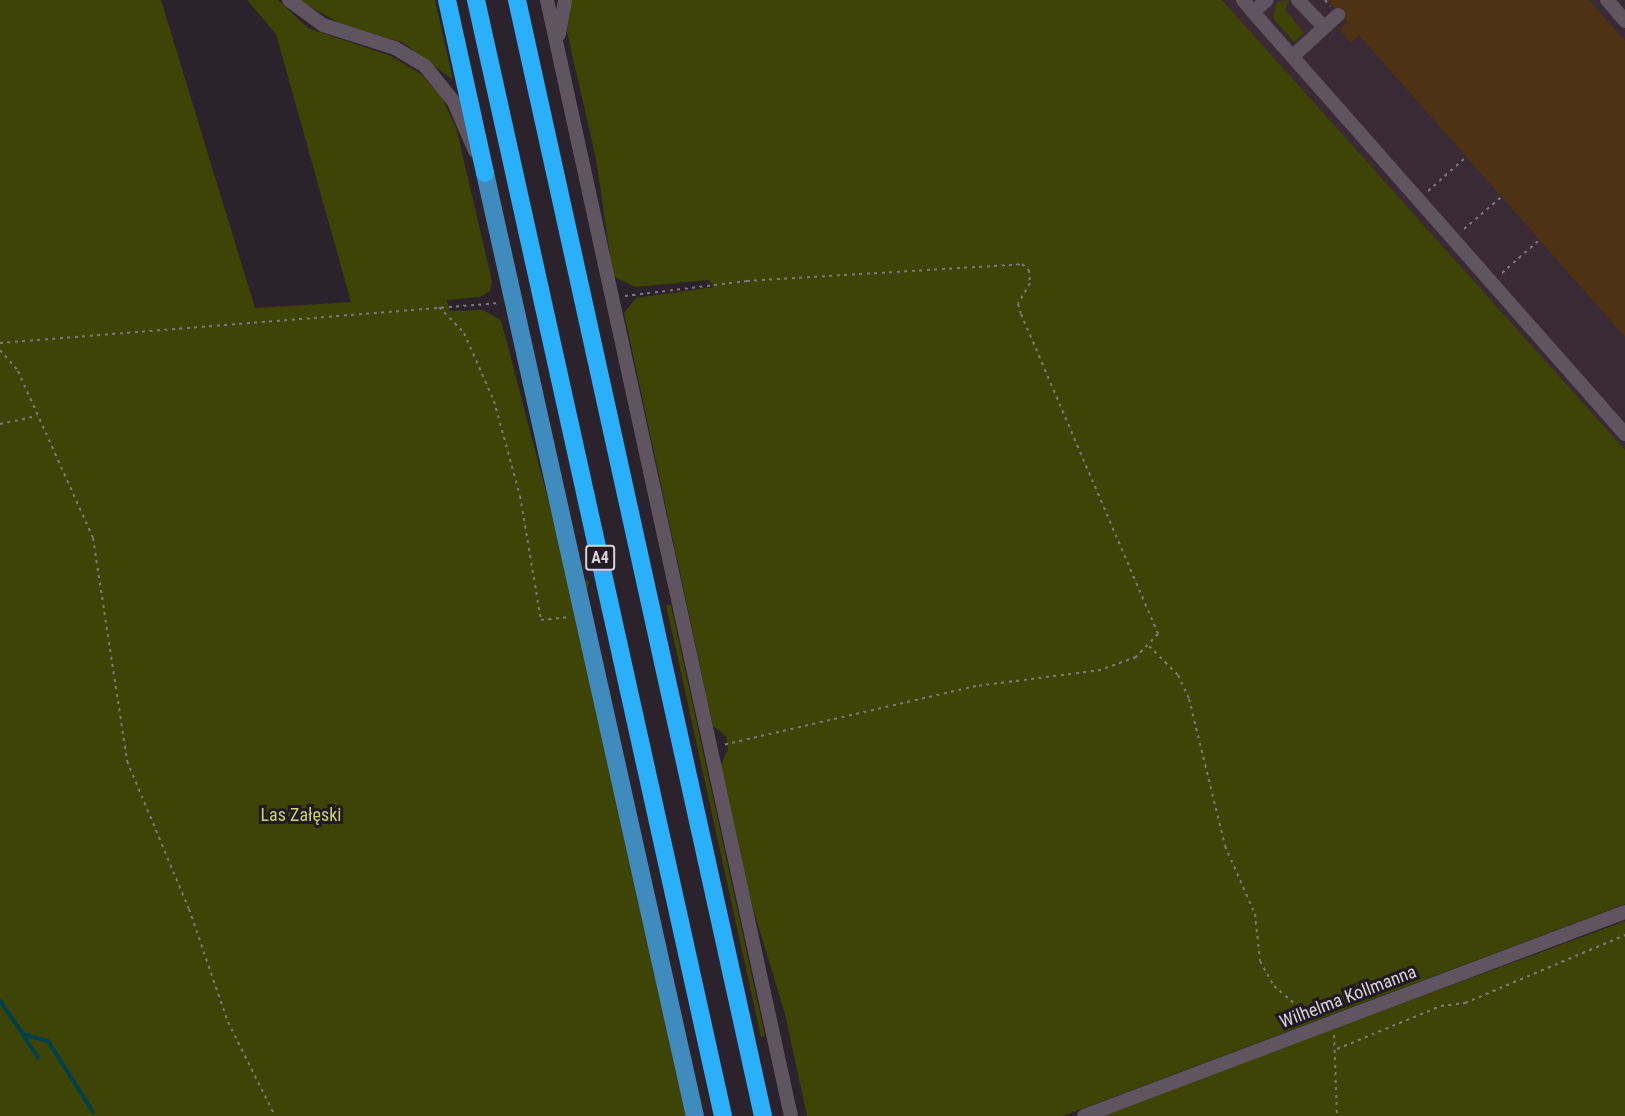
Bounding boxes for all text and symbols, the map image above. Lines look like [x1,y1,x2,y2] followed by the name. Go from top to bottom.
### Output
[585,545,615,571] road number: A4
[261,804,341,826] park label: Las Załęski
[1277,961,1419,1033] street label: Wilhelma Kollmanna

